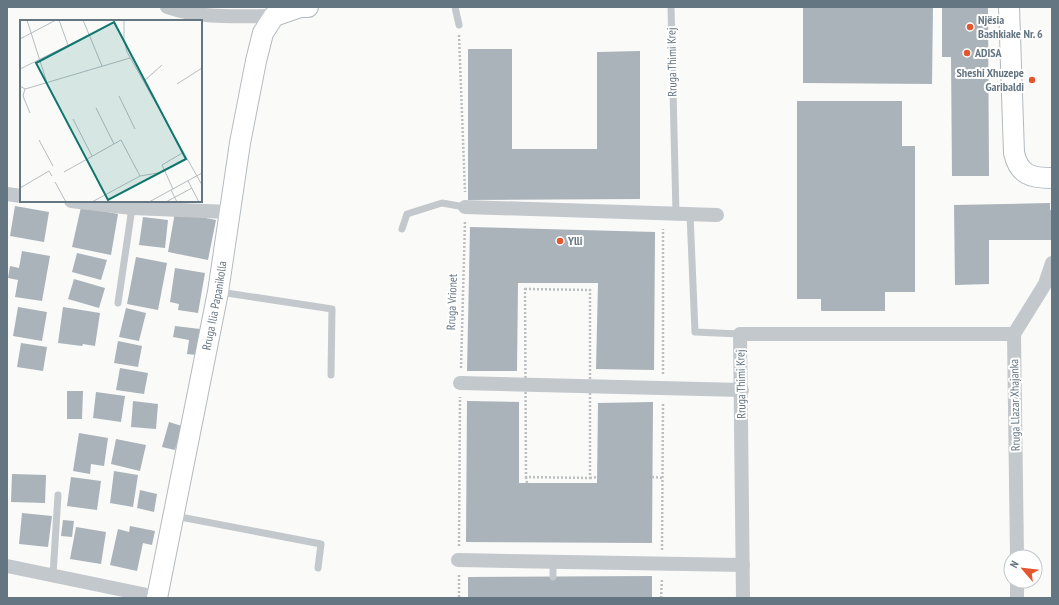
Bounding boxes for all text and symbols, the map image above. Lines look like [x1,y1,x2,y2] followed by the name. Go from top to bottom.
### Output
[978,12,1043,41] place label: Njësia Bashkiake Nr. 6
[20,20,202,202] inset map
[965,22,975,32] marker: Njësia Bashkiake Nr. 6
[663,27,680,97] street label: Rruga Thimi Krej
[974,45,1003,60] place label: ADISA
[962,48,972,58] marker: ADISA
[957,65,1024,94] place label: Sheshi Xhuzepe Garibaldi
[1027,75,1037,85] marker: Sheshi Xhuzepe Garibaldi
[567,233,583,248] place label: Ylli
[555,236,565,246] marker: Ylli
[199,260,230,351] street label: Rruga Ilia Papanikolla
[443,273,460,330] street label: Rruga Vrionet
[732,349,749,419] street label: Rruga Thimi Krej
[1006,359,1023,451] street label: Rruga Llazar Xhajanka
[1003,549,1043,589] north arrow
[1007,558,1022,570] text: N

